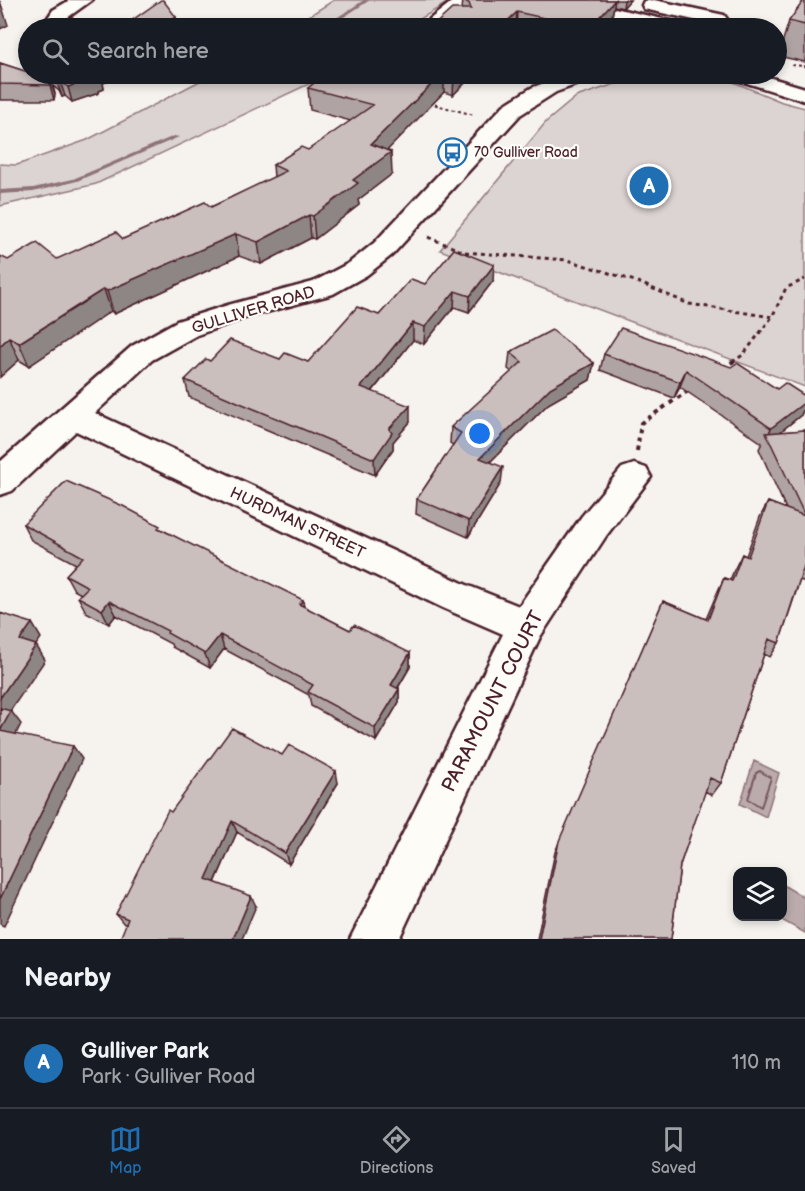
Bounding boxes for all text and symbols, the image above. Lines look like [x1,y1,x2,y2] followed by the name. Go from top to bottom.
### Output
[18,18,787,84] search box
[39,35,72,68] icon: search
[87,38,209,65] text: Search here
[437,136,469,168] bus stop icon: 70 Gulliver Road
[474,144,578,161] place label: 70 Gulliver Road
[630,164,668,208] pin: A
[190,283,317,338] street label: GULLIVER ROAD
[465,419,494,448] your location
[227,484,368,563] street label: HURDMAN STREET
[437,607,549,796] street label: PARAMOUNT COURT
[733,867,787,921] map controls
[733,867,787,921] button: layers
[24,963,111,994] text: Nearby
[81,1038,209,1065] text: Gulliver Park
[37,1051,50,1075] text: A
[732,1051,781,1075] text: 110 m
[81,1065,255,1089] text: Park · Gulliver Road
[109,1123,142,1178] tab: Map
[360,1123,433,1178] tab: Directions
[651,1123,696,1178] tab: Saved

